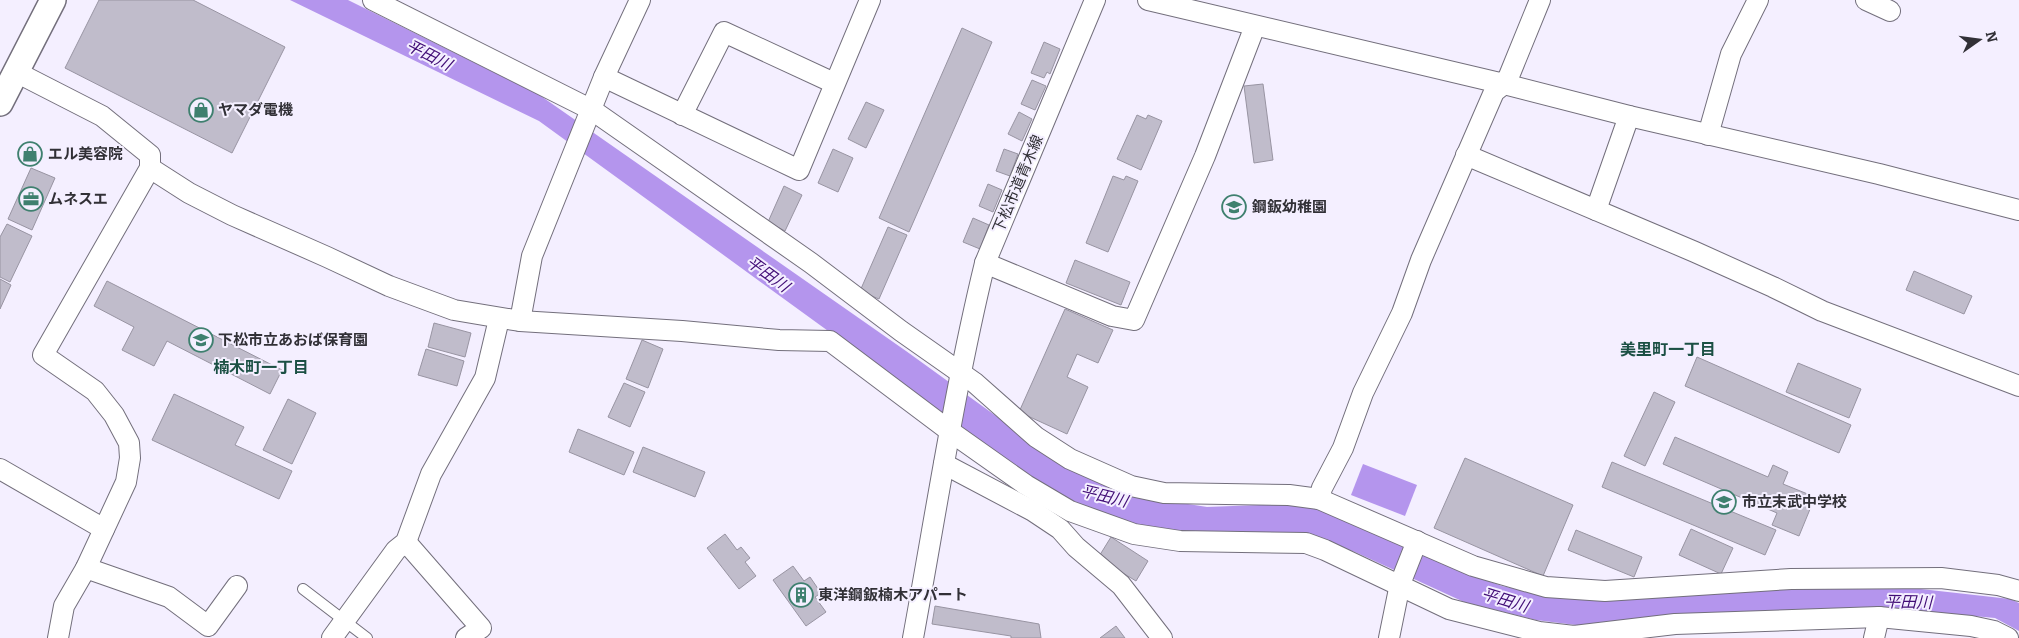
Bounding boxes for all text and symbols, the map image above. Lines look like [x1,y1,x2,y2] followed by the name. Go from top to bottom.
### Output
[1954,15,2004,65] north arrow
[1982,30,2001,44] text: N
[403,36,456,75] water label: 平田川
[188,97,214,123] shop icon: ヤマダ電機
[218,101,293,119] place label: ヤマダ電機
[989,132,1047,236] street label: 下松市道青木線
[17,141,43,167] shop icon: エル美容院
[48,145,123,163] place label: エル美容院
[18,186,44,212] office icon: ムネスエ
[48,190,108,208] place label: ムネスエ
[1221,194,1247,220] school or university icon: 鋼鈑幼稚園
[1251,198,1327,216] place label: 鋼鈑幼稚園
[743,252,795,297] water label: 平田川
[188,327,214,353] school or university icon: 下松市立あおば保育園
[218,331,368,349] place label: 下松市立あおば保育園
[1620,340,1716,359] district label: 美里町一丁目
[213,358,309,377] district label: 楠木町一丁目
[1078,481,1132,512] water label: 平田川
[1711,489,1737,515] school or university icon: 市立末武中学校
[1742,493,1847,511] place label: 市立末武中学校
[788,582,814,608] building icon: 東洋鋼鈑楠木アパート
[1479,584,1533,617] water label: 平田川
[818,586,968,604] place label: 東洋鋼鈑楠木アパート
[1884,592,1934,612] water label: 平田川

